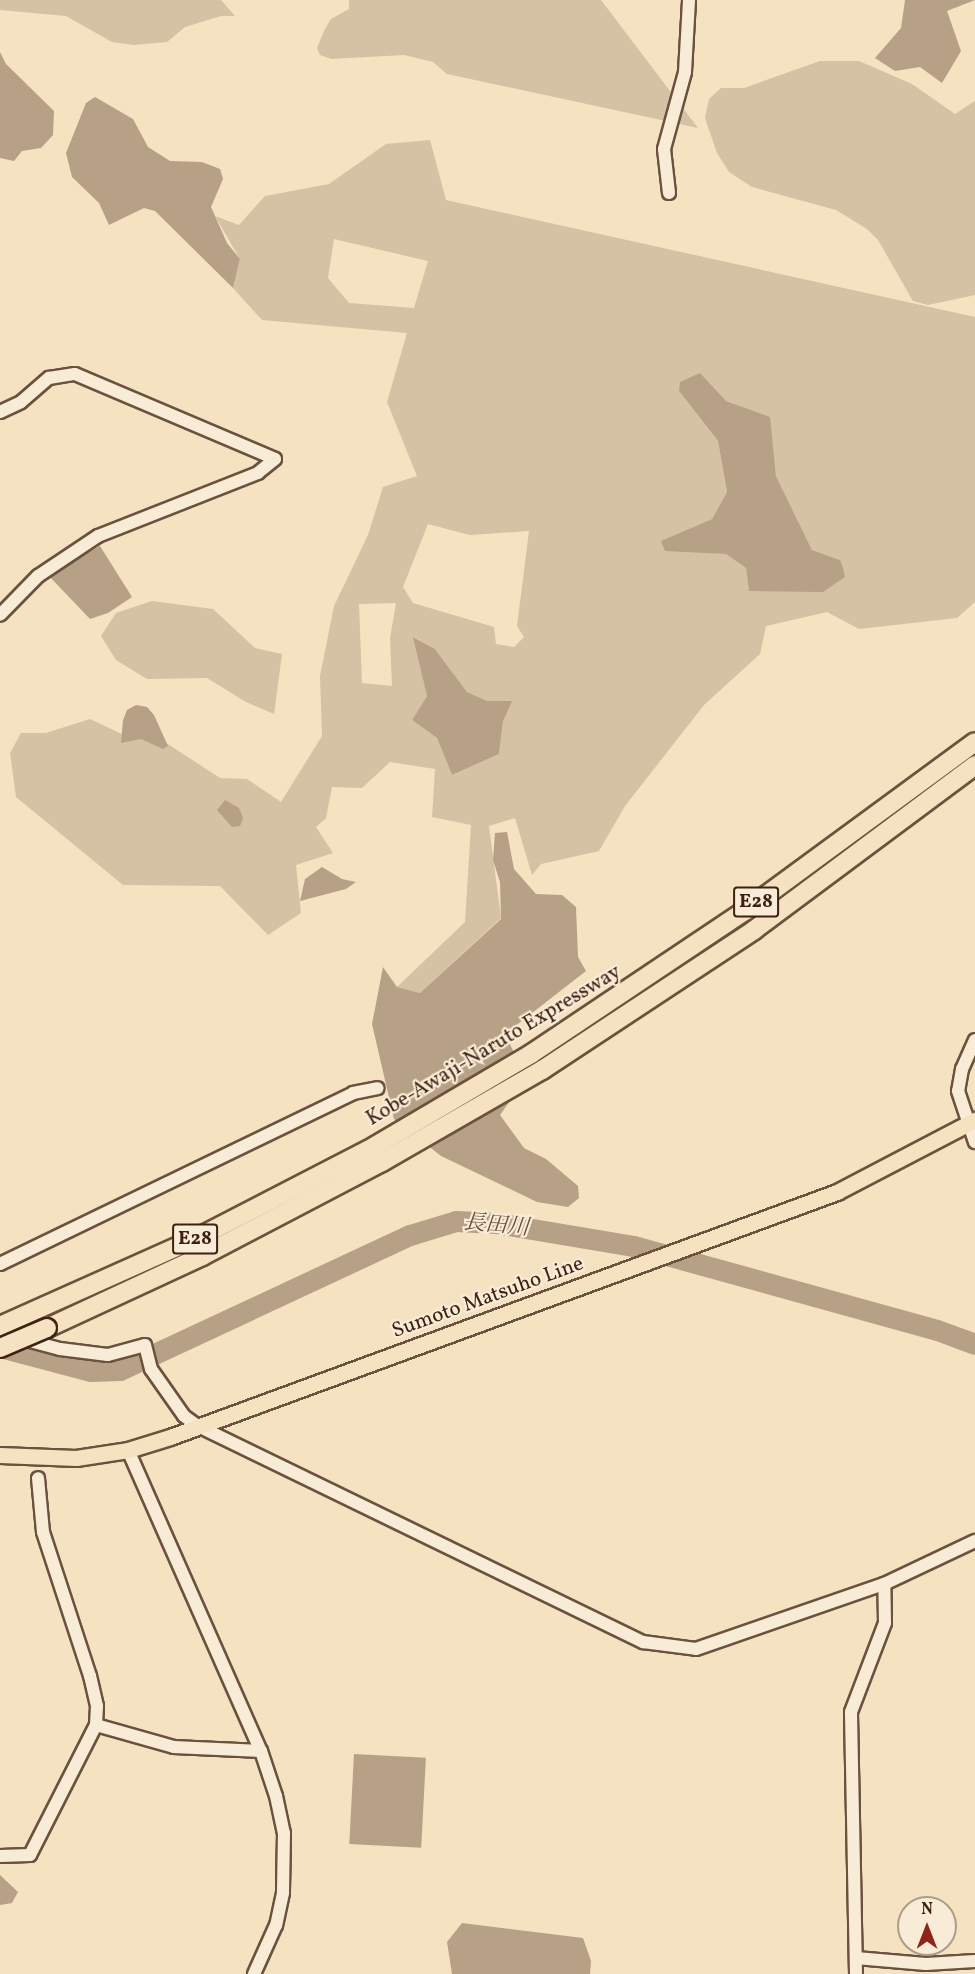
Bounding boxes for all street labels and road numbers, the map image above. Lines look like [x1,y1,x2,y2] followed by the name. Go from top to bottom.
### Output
[732,885,780,919] road number: E28
[362,960,626,1132] street label: Kobe-Awaji-Naruto Expressway
[171,1222,219,1256] road number: E28
[389,1252,587,1344] street label: Sumoto Matsuho Line

